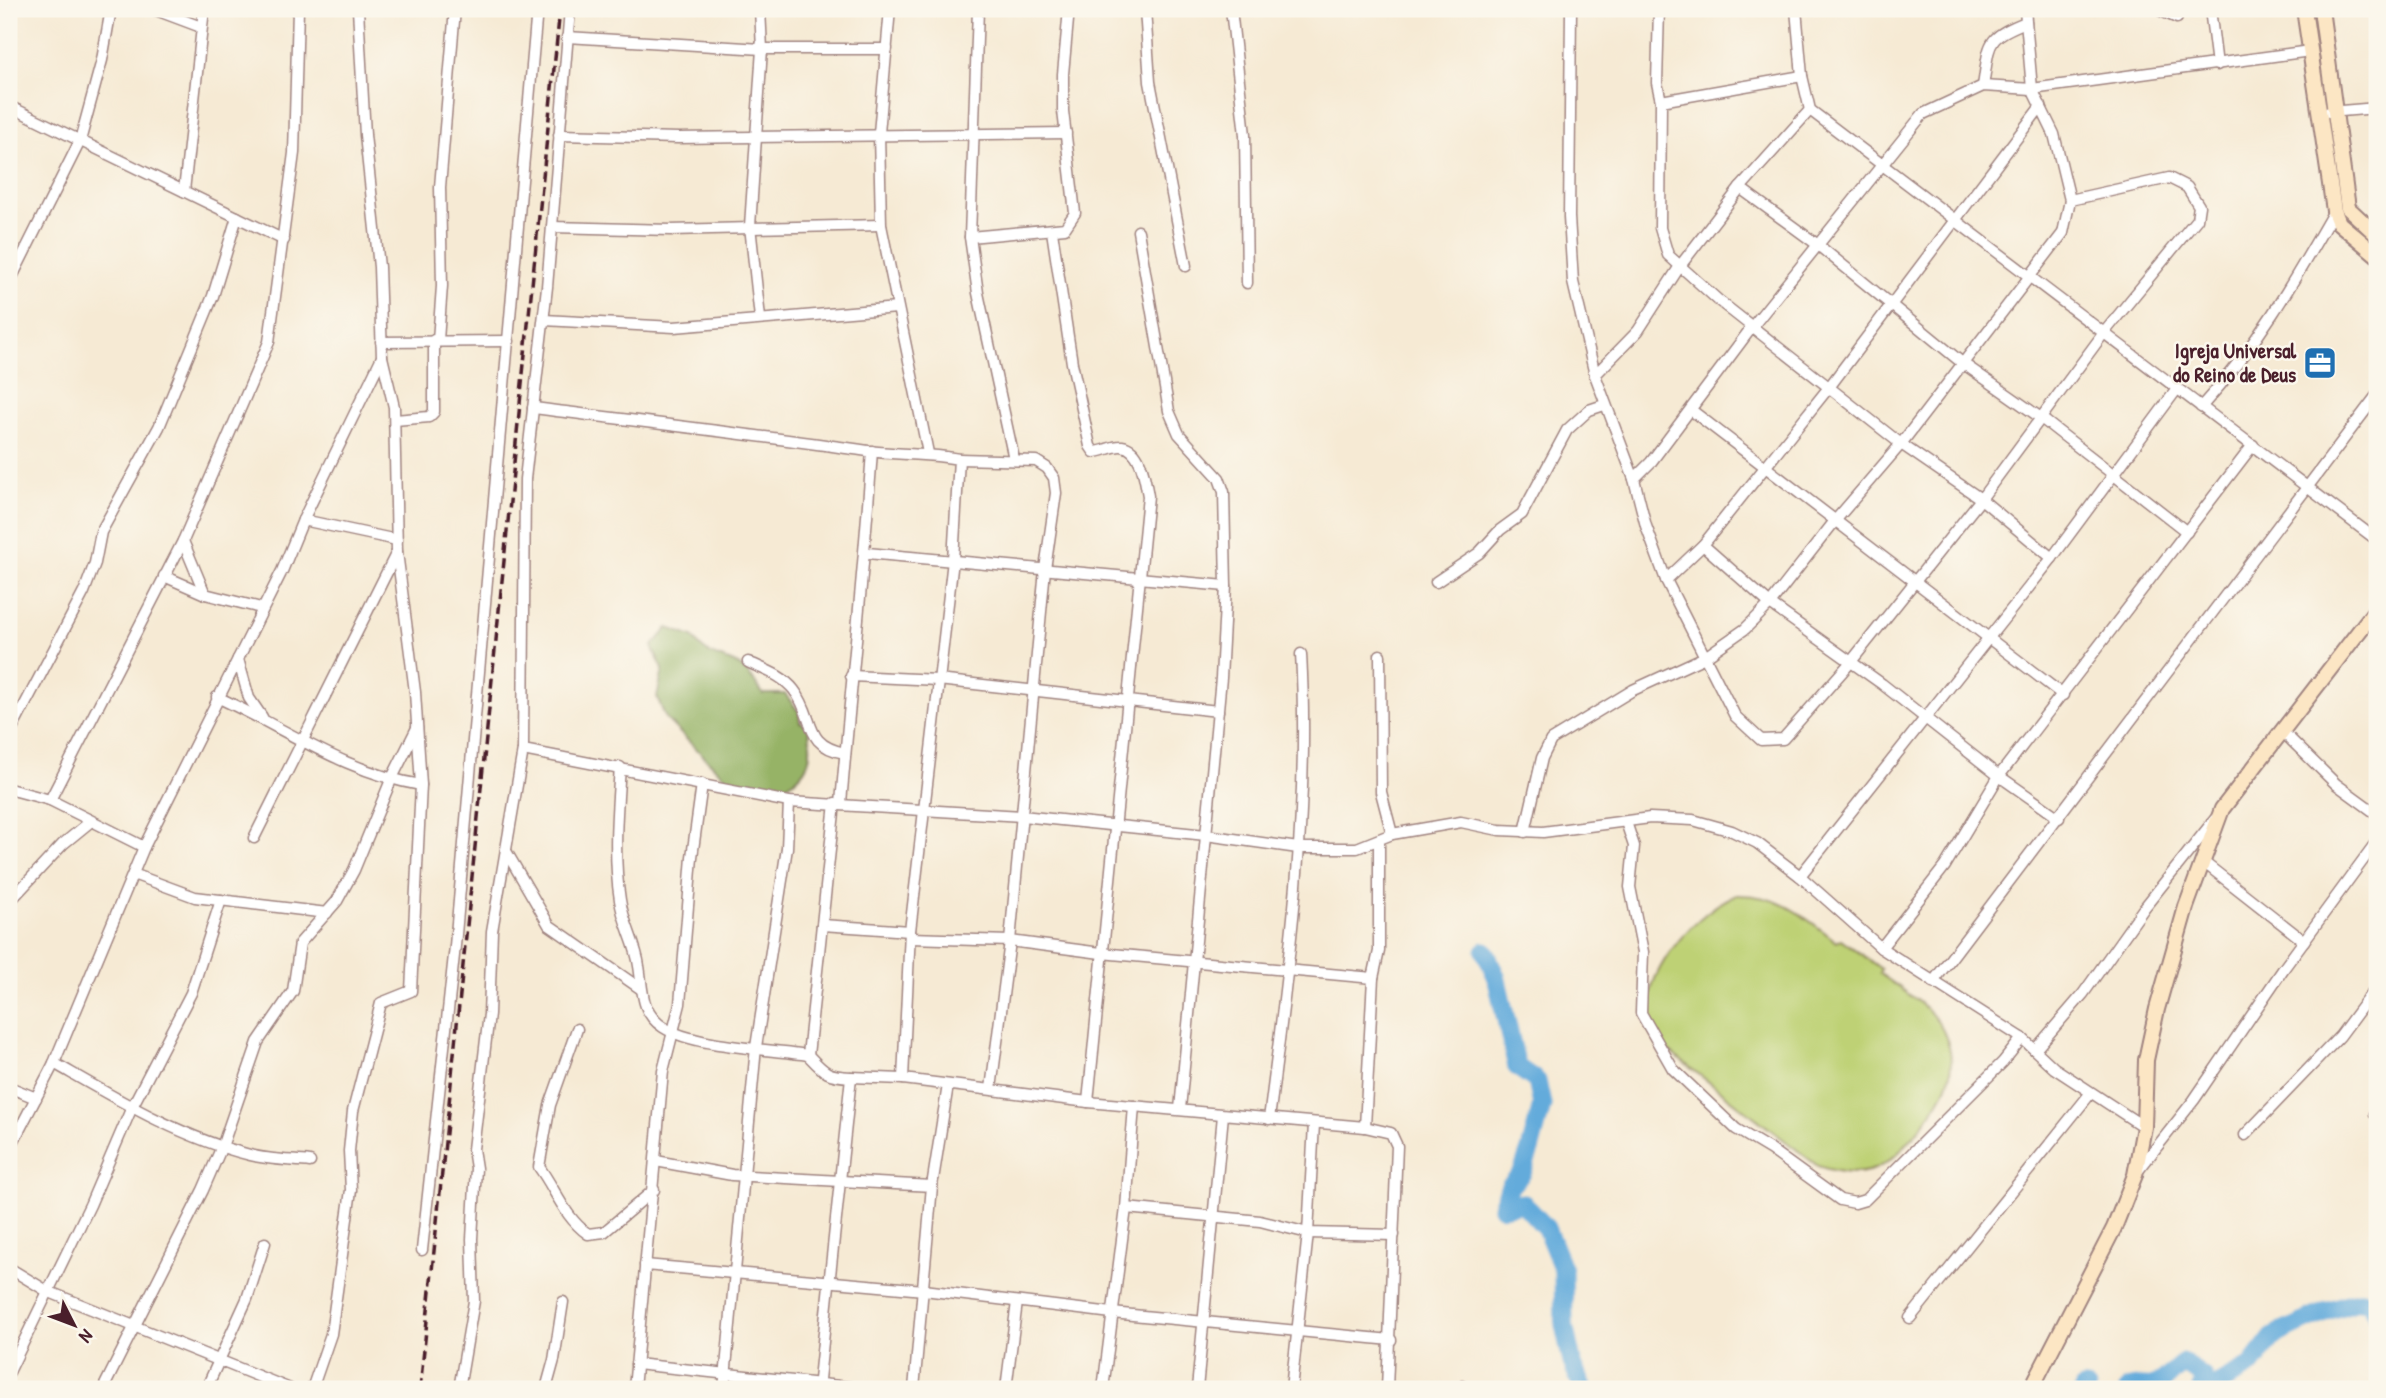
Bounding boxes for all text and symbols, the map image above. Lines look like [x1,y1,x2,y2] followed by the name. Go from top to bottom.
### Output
[2173,336,2296,389] place label: Igreja Universal do Reino de Deus
[2301,344,2339,382] office icon: Igreja Universal do Reino de Deus
[38,1290,108,1360] north arrow
[74,1324,100,1349] text: N

